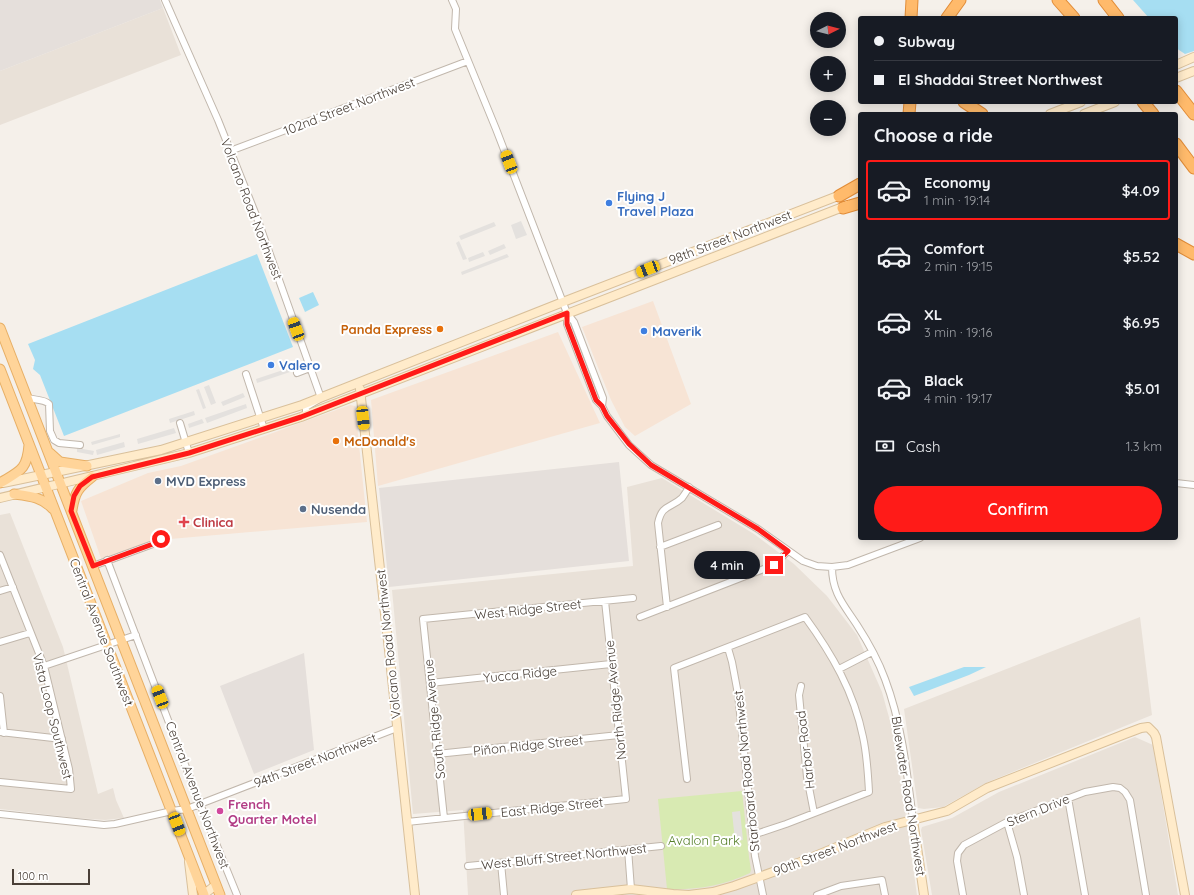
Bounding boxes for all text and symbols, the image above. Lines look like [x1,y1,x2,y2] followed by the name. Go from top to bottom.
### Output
[810,12,846,48] north arrow
[810,12,846,136] map controls
[898,32,955,51] text: Subway
[810,56,846,92] button: +
[898,70,1103,89] text: El Shaddai Street Northwest
[281,74,417,138] street label: 102nd Street Northwest
[810,100,846,136] button: −
[874,124,993,147] text: Choose a ride
[218,136,286,282] street label: Volcano Road Northwest
[499,149,519,175] car
[876,172,912,208] icon: car
[924,173,991,192] text: Economy
[1122,181,1160,200] text: $4.09
[617,188,694,219] place label: Flying J Travel Plaza
[924,192,990,208] text: 1 min · 19:14
[604,198,614,208] marker: Flying J Travel Plaza
[666,206,794,268] street label: 98th Street Northwest
[876,238,912,274] icon: car
[924,239,985,258] text: Comfort
[1123,247,1160,266] text: $5.52
[924,258,993,274] text: 2 min · 19:15
[635,259,661,279] car
[876,304,912,340] icon: car
[924,305,942,324] text: XL
[1123,313,1160,332] text: $6.95
[286,316,306,342] car
[341,321,432,337] place label: Panda Express
[652,323,702,339] place label: Maverik
[435,324,445,334] marker: Panda Express
[924,324,992,340] text: 3 min · 19:16
[639,326,649,336] marker: Maverik
[279,357,320,373] place label: Valero
[266,360,276,370] marker: Valero
[876,370,912,406] icon: car
[924,371,964,390] text: Black
[1125,379,1160,398] text: $5.01
[924,390,992,406] text: 4 min · 19:17
[356,405,370,431] car
[344,433,415,449] place label: McDonald's
[874,435,896,457] icon: cash
[331,436,341,446] marker: McDonald's
[906,437,940,456] text: Cash
[1126,438,1162,454] text: 1.3 km
[166,473,246,489] place label: MVD Express
[153,476,163,486] marker: MVD Express
[874,486,1162,532] button: Confirm
[311,501,366,517] place label: Nusenda
[298,504,308,514] marker: Nusenda
[193,514,233,530] place label: Clinica
[178,516,190,528] marker: Clinica
[152,530,170,548] route start
[694,551,760,579] callout: 4 min
[66,556,138,708] street label: Central Avenue Southwest
[765,556,783,574] route end
[710,557,744,573] text: 4 min
[372,569,404,719] street label: Volcano Road Northwest
[474,595,582,623] street label: West Ridge Street
[601,639,629,761] street label: North Ridge Avenue
[30,651,76,781] street label: Vista Loop Southwest
[420,658,448,780] street label: South Ridge Avenue
[482,662,558,686] street label: Yucca Ridge
[150,684,170,710] car
[730,690,762,852] street label: Starboard Road Northwest
[792,710,818,790] street label: Harbor Road
[888,715,930,877] street label: Bluewater Road Northwest
[162,719,234,871] street label: Central Avenue Northwest
[251,729,379,791] street label: 94th Street Northwest
[472,731,584,759] street label: Piñon Ridge Street
[1004,790,1072,830] street label: Stern Drive
[500,794,604,820] street label: East Ridge Street
[228,796,317,827] place label: French Quarter Motel
[215,806,225,816] marker: French Quarter Motel
[467,807,493,821] car
[167,811,187,837] car
[771,817,899,879] street label: 90th Street Northwest
[668,832,740,848] park label: Avalon Park
[481,839,647,873] street label: West Bluff Street Northwest
[12,867,90,886] scale bar
[18,869,48,883] text: 100 m

